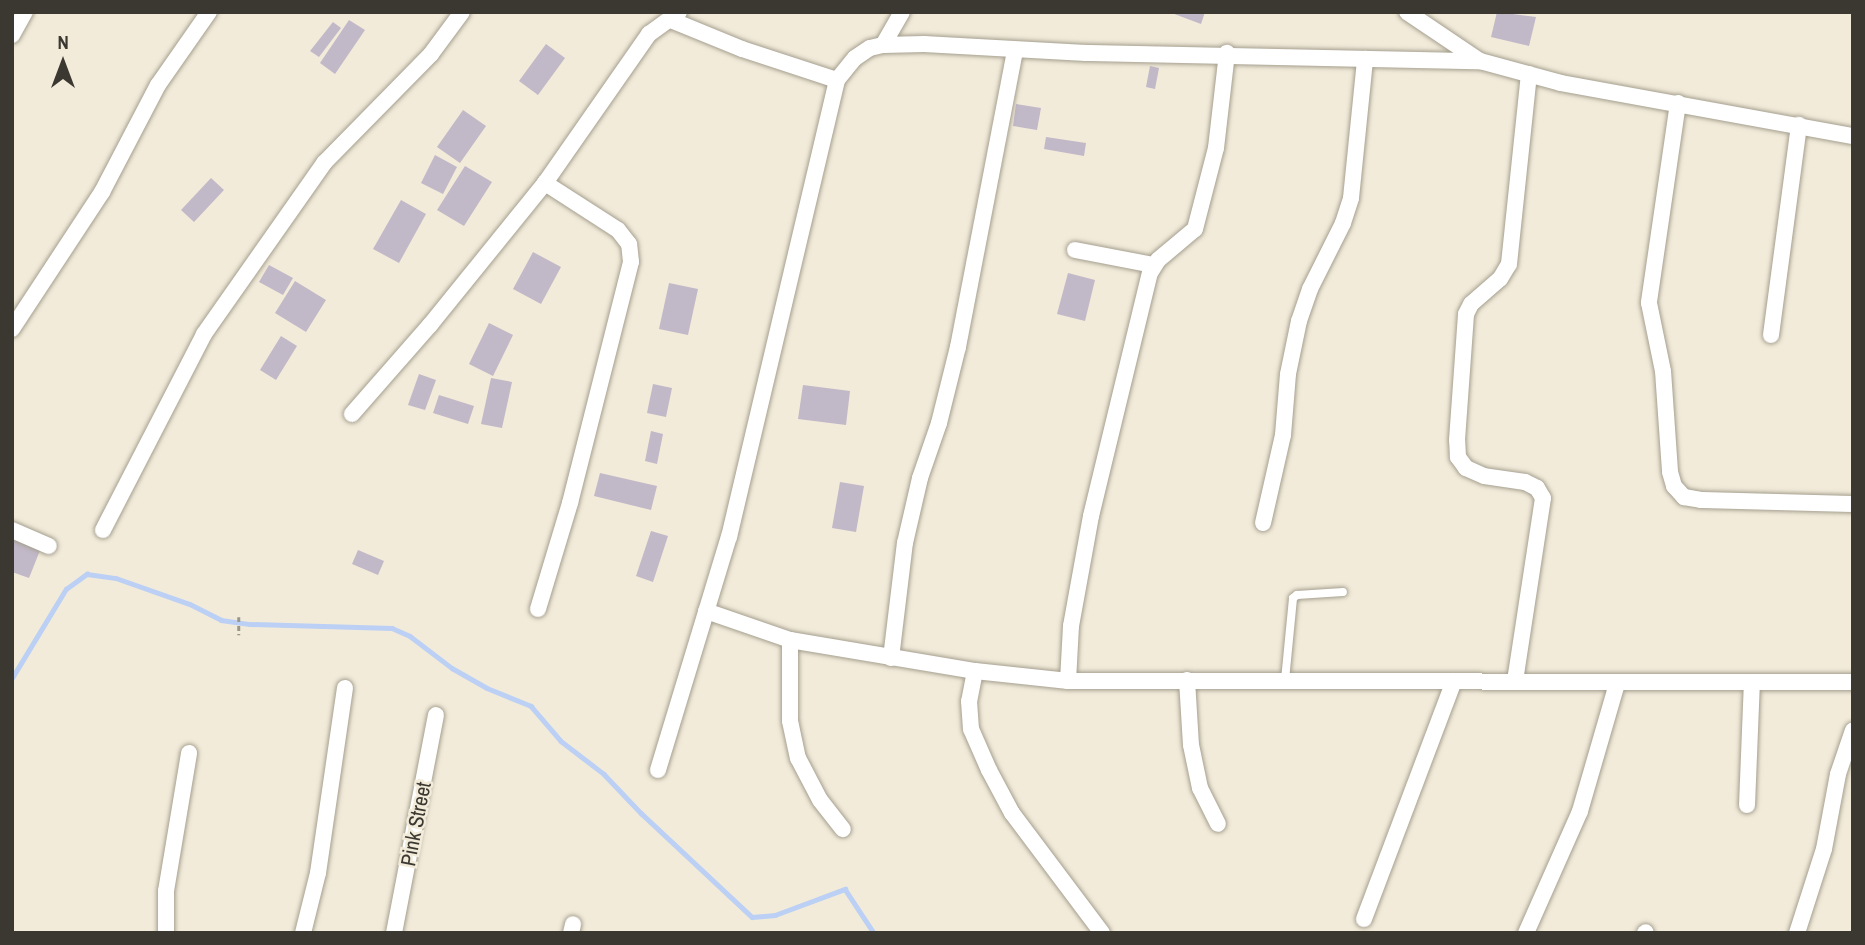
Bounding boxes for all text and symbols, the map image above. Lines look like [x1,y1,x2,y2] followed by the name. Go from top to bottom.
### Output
[28,28,98,98] north arrow
[57,29,69,55] text: N
[396,780,436,868] street label: Pink Street

